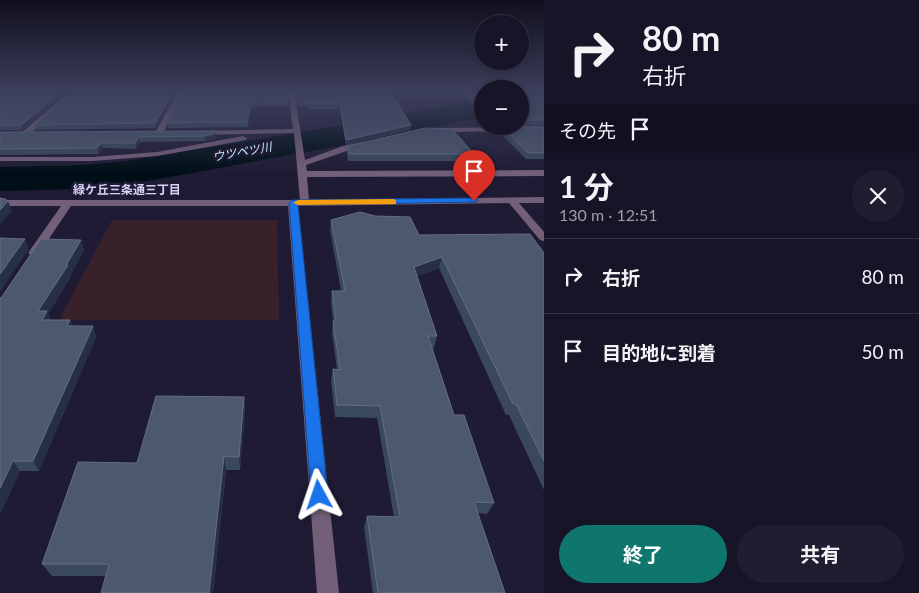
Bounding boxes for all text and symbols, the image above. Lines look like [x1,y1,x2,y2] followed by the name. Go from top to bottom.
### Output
[474,15,529,135] map controls
[474,15,529,70] button: +
[642,16,720,58] text: 80 m
[559,20,624,85] icon: right
[642,62,686,89] text: 右折
[474,80,529,135] button: −
[626,115,654,143] icon: arrive
[559,119,616,142] text: その先
[211,139,275,164] water label: ウツベツ川
[453,150,495,201] pin
[460,157,488,185] icon: arrive
[559,168,614,204] text: 1 分
[852,170,904,222] button: close
[73,182,181,197] district label: 緑ケ丘三条通三丁目
[559,205,658,224] text: 130 m · 12:51
[559,262,587,290] icon: right
[861,265,904,288] text: 80 m
[602,266,640,289] text: 右折
[559,337,587,365] icon: arrive
[861,340,904,363] text: 50 m
[602,341,716,364] text: 目的地に到着
[292,468,344,520] position arrow
[559,525,727,583] button: 終了
[737,525,904,583] button: 共有

